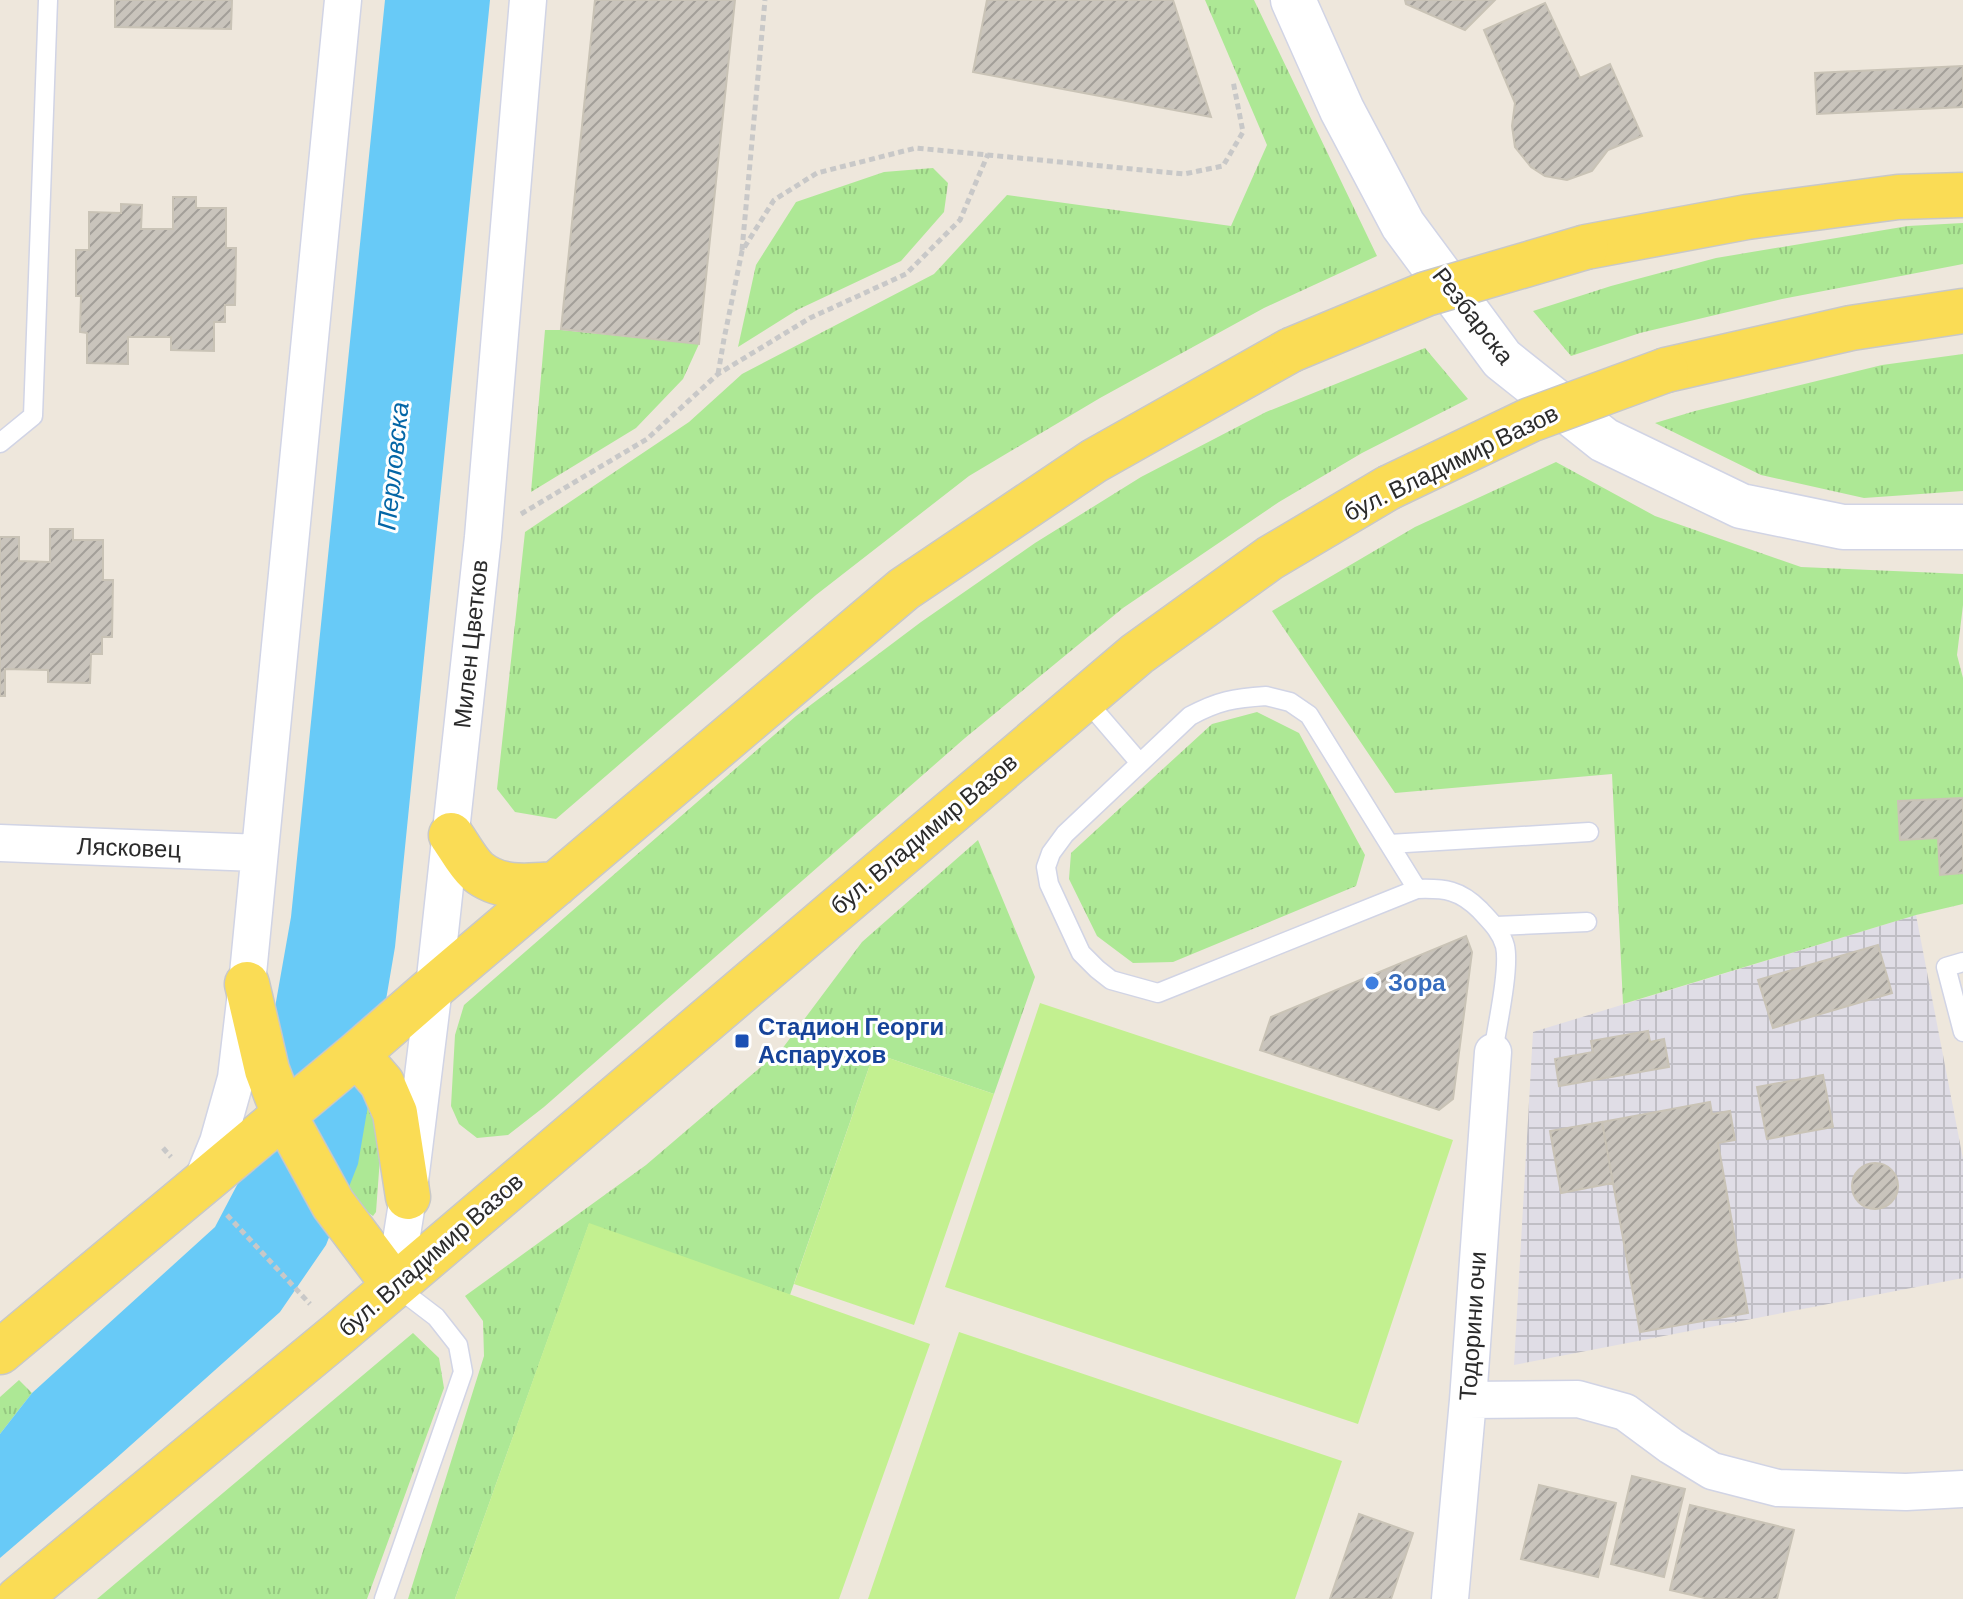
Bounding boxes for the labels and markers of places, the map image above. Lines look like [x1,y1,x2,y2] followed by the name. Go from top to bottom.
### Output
[1388,967,1446,996] place label: Зора
[1363,974,1381,992] marker: Зора
[758,1011,944,1068] place label: Стадион Георги Аспарухов
[733,1032,751,1050] marker: Стадион Георги Аспарухов

